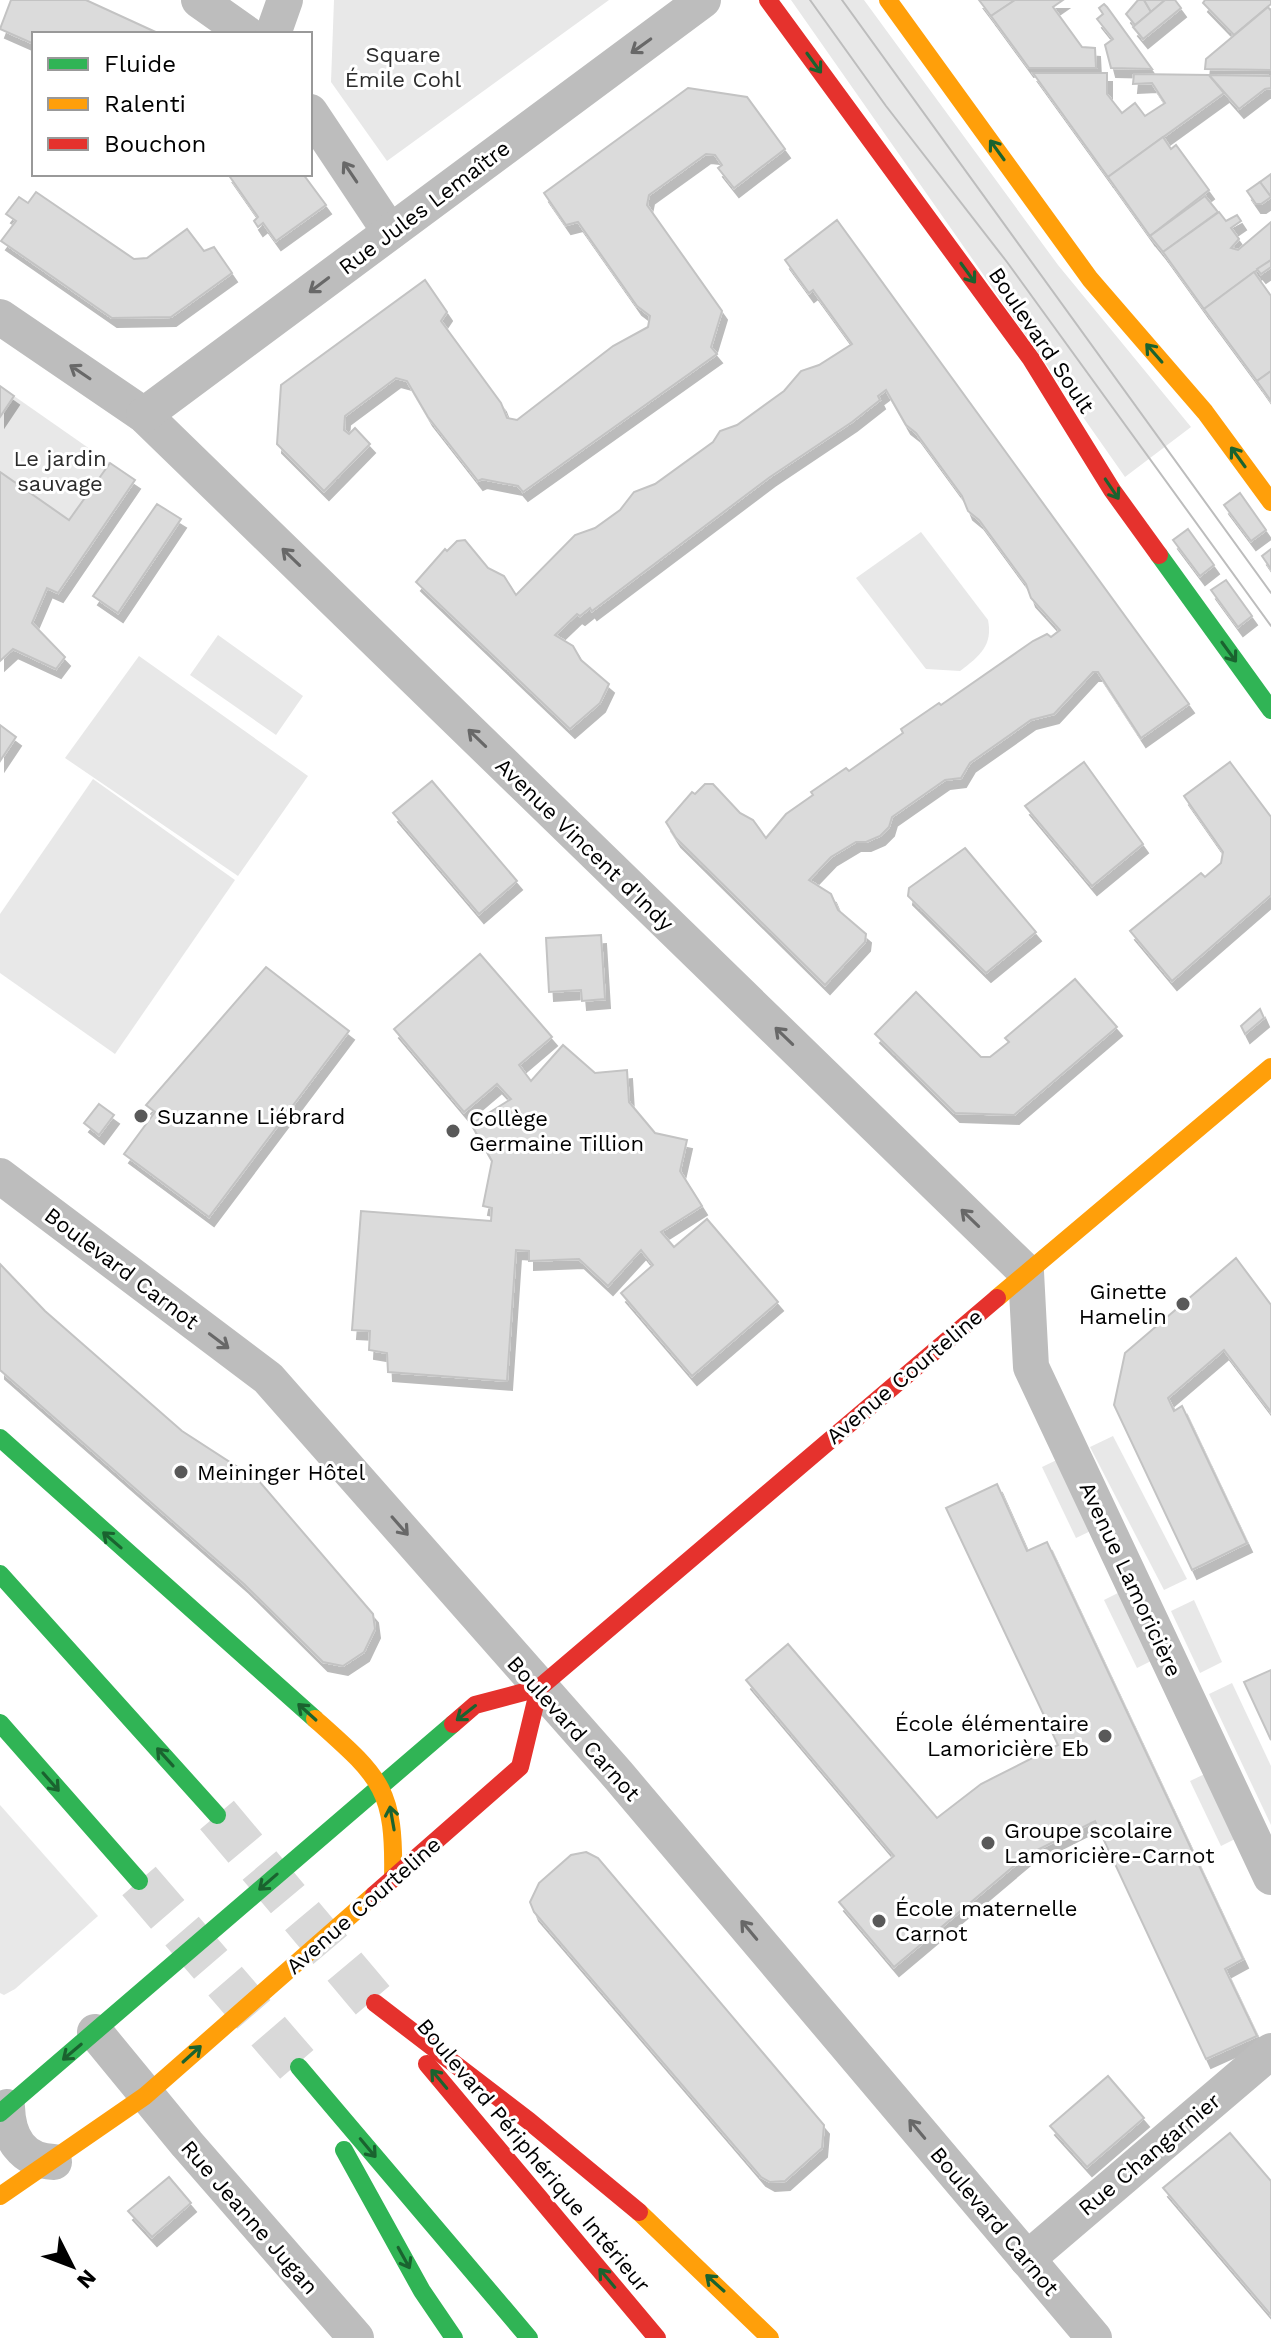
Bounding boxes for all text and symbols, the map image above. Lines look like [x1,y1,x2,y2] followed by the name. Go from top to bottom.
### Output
[32,32,312,176] legend
[630,38,652,55] one-way arrow
[345,42,461,92] park label: Square Émile Cohl
[104,50,176,78] text: Fluide
[805,52,822,73] one-way arrow
[104,90,186,118] text: Ralenti
[104,130,206,158] text: Bouchon
[334,135,515,280] street label: Rue Jules Lemaître
[989,140,1006,161] one-way arrow
[342,161,358,184] one-way arrow
[959,261,976,283] one-way arrow
[984,263,1100,418] street label: Boulevard Soult
[309,276,331,293] one-way arrow
[1146,344,1164,364] one-way arrow
[69,364,91,380] one-way arrow
[13,446,107,496] park label: Le jardin sauvage
[1230,447,1246,469] one-way arrow
[1104,477,1120,499] one-way arrow
[281,548,301,567] one-way arrow
[1220,641,1237,662] one-way arrow
[467,729,487,748] one-way arrow
[491,753,679,936] street label: Avenue Vincent d'Indy
[774,1027,794,1046] one-way arrow
[157,1104,345,1129] place label: Suzanne Liébrard
[469,1106,644,1156] place label: Collège Germaine Tillion
[132,1107,150,1125] marker: Suzanne Liébrard
[444,1122,462,1140] marker: Collège Germaine Tillion
[40,1202,204,1334] street label: Boulevard Carnot
[961,1209,981,1227] one-way arrow
[1079,1279,1167,1329] place label: Ginette Hamelin
[1174,1295,1192,1313] marker: Ginette Hamelin
[821,1304,988,1449] street label: Avenue Courteline
[208,1332,229,1349] one-way arrow
[197,1460,366,1485] place label: Meininger Hôtel
[172,1463,190,1481] marker: Meininger Hôtel
[1074,1478,1187,1681] street label: Avenue Lamoricière
[391,1516,409,1536] one-way arrow
[103,1531,123,1549] one-way arrow
[502,1651,645,1806] street label: Boulevard Carnot
[298,1704,318,1722] one-way arrow
[456,1704,477,1722] one-way arrow
[895,1711,1089,1761] place label: École élémentaire Lamoricière Eb
[1096,1727,1114,1745] marker: École élémentaire Lamoricière Eb
[156,1747,174,1767] one-way arrow
[42,1771,60,1791] one-way arrow
[383,1806,398,1831] one-way arrow
[1004,1818,1214,1868] place label: Groupe scolaire Lamoricière-Carnot
[281,1832,446,1979] street label: Avenue Courteline
[979,1834,997,1852] marker: Groupe scolaire Lamoricière-Carnot
[259,1873,279,1891] one-way arrow
[895,1896,1077,1946] place label: École maternelle Carnot
[870,1912,888,1930] marker: École maternelle Carnot
[740,1920,758,1941] one-way arrow
[412,2014,655,2297] street label: Boulevard Périphérique Intérieur
[62,2043,83,2061] one-way arrow
[181,2045,201,2063] one-way arrow
[430,2070,448,2090] one-way arrow
[1073,2088,1225,2221] street label: Rue Changarnier
[908,2119,926,2139] one-way arrow
[176,2135,323,2299] street label: Rue Jeanne Jugan
[359,2137,377,2157] one-way arrow
[925,2142,1064,2301] street label: Boulevard Carnot
[32,2226,112,2306] north arrow
[396,2246,412,2269] one-way arrow
[72,2265,101,2293] text: N
[598,2269,616,2289] one-way arrow
[705,2274,725,2292] one-way arrow

